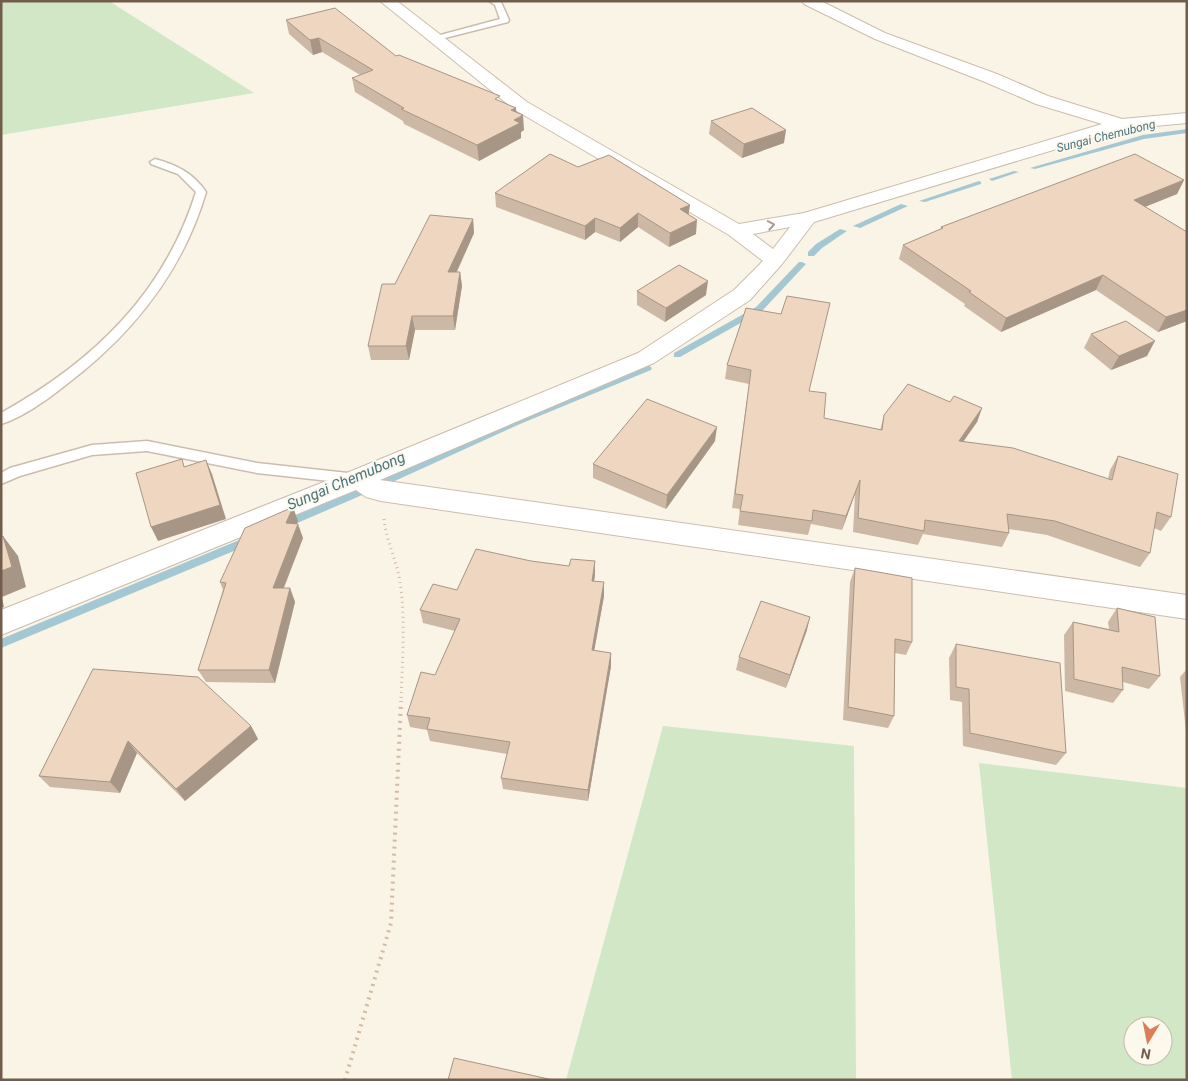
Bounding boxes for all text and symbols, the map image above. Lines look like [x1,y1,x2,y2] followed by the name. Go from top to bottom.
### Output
[1055,117,1157,155] water label: Sungai Chemubong
[767,220,776,230] one-way arrow
[284,448,408,514] water label: Sungai Chemubong
[1123,1016,1173,1066] north arrow
[1139,1045,1152,1063] text: N

